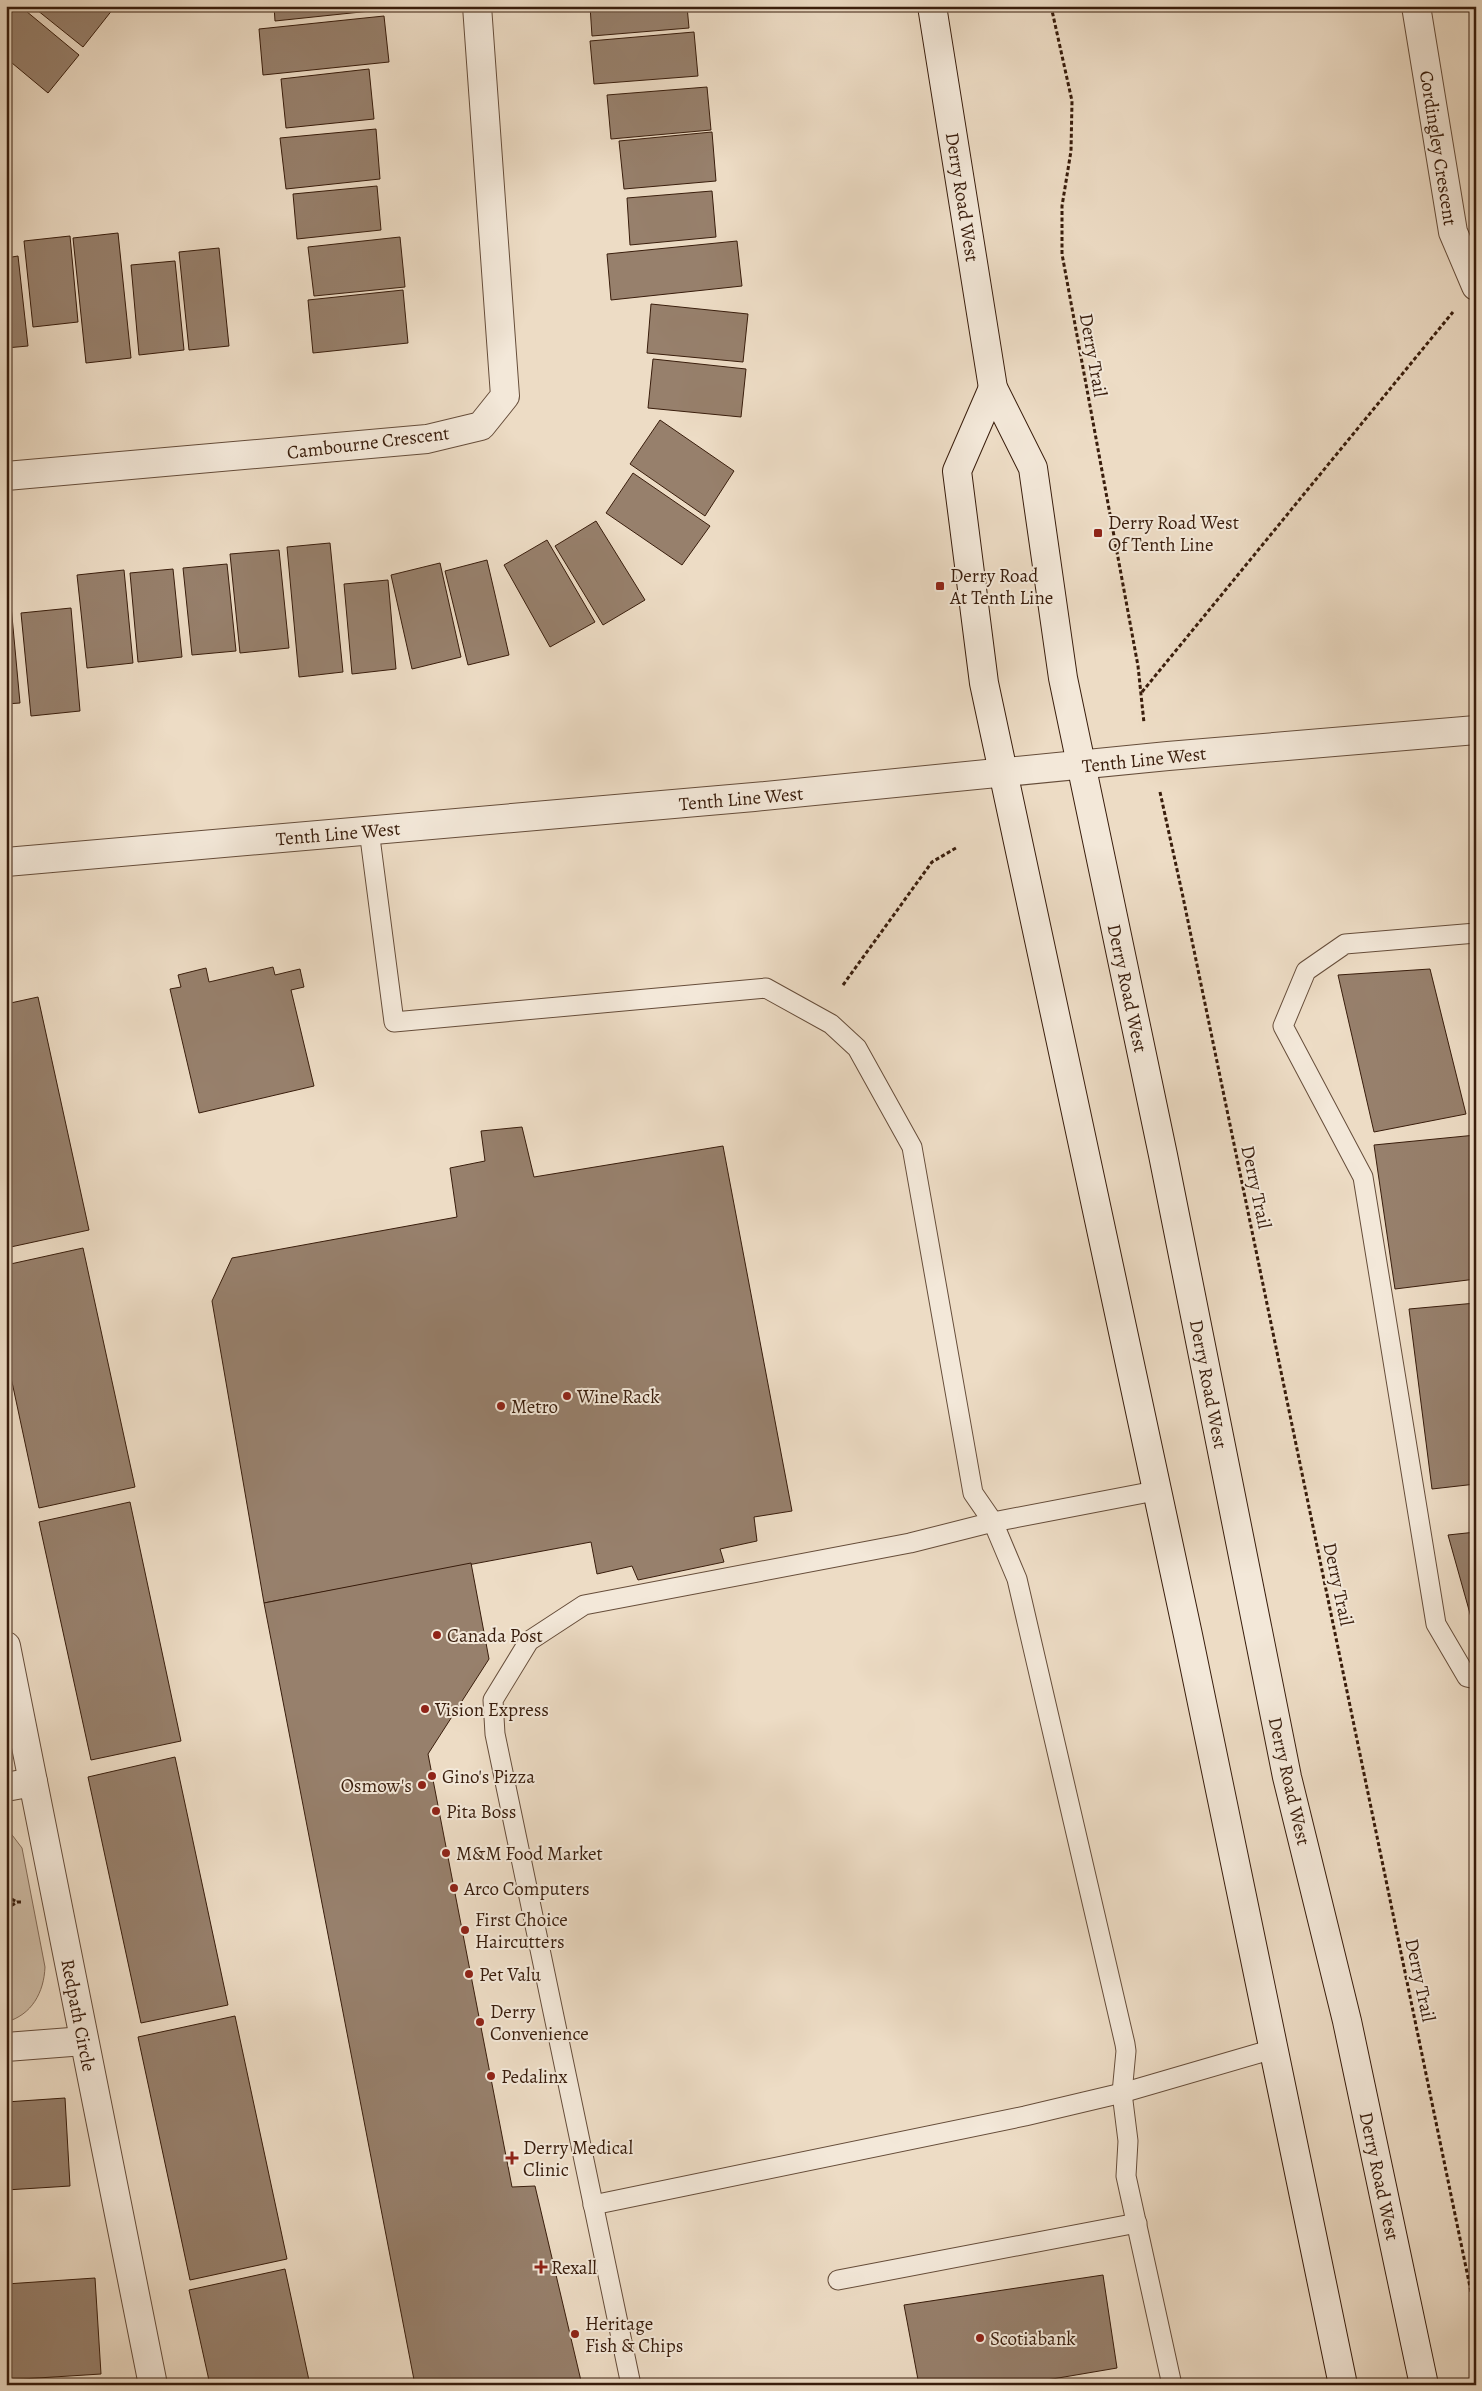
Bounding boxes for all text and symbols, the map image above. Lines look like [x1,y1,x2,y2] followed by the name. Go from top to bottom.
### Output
[1413,69,1463,228] street label: Cordingley Crescent
[939,130,985,264] street label: Derry Road West
[1073,311,1113,399] street label: Derry Trail
[285,420,451,466] street label: Cambourne Crescent
[1108,510,1239,558] place label: Derry Road West Of Tenth Line
[1092,527,1104,539] marker: Derry Road West Of Tenth Line
[949,563,1053,611] place label: Derry Road At Tenth Line
[934,580,946,592] marker: Derry Road At Tenth Line
[1081,741,1207,779] street label: Tenth Line West
[678,781,804,817] street label: Tenth Line West
[275,816,401,852] street label: Tenth Line West
[1101,921,1153,1055] street label: Derry Road West
[1235,1143,1278,1232] street label: Derry Trail
[1183,1317,1233,1451] street label: Derry Road West
[576,1384,660,1410] place label: Wine Rack
[561,1390,573,1402] marker: Wine Rack
[511,1394,558,1420] place label: Metro
[495,1400,507,1412] marker: Metro
[1317,1540,1360,1629] street label: Derry Trail
[447,1623,543,1649] place label: Canada Post
[431,1629,443,1641] marker: Canada Post
[434,1697,549,1723] place label: Vision Express
[419,1703,431,1715] marker: Vision Express
[1262,1714,1316,1848] street label: Derry Road West
[442,1764,535,1790] place label: Gino's Pizza
[426,1770,438,1782] marker: Gino's Pizza
[341,1773,412,1799] place label: Osmow's
[416,1779,428,1791] marker: Osmow's
[446,1799,516,1825] place label: Pita Boss
[430,1805,442,1817] marker: Pita Boss
[456,1841,603,1867] place label: M&M Food Market
[440,1847,452,1859] marker: M&M Food Market
[463,1876,590,1902] place label: Arco Computers
[448,1882,460,1894] marker: Arco Computers
[475,1907,568,1955] place label: First Choice Haircutters
[459,1924,471,1936] marker: First Choice Haircutters
[1399,1936,1442,2025] street label: Derry Trail
[54,1957,102,2074] street label: Redpath Circle
[479,1962,542,1988] place label: Pet Valu
[463,1968,475,1980] marker: Pet Valu
[490,1999,589,2047] place label: Derry Convenience
[474,2016,486,2028] marker: Derry Convenience
[501,2064,568,2090] place label: Pedalinx
[485,2070,497,2082] marker: Pedalinx
[1353,2109,1405,2243] street label: Derry Road West
[523,2135,633,2183] place label: Derry Medical Clinic
[505,2151,519,2165] marker: Derry Medical Clinic
[551,2255,597,2281] place label: Rexall
[535,2261,547,2273] marker: Rexall
[585,2311,683,2359] place label: Heritage Fish & Chips
[990,2326,1076,2352] place label: Scotiabank
[569,2328,581,2340] marker: Heritage Fish & Chips
[974,2332,986,2344] marker: Scotiabank

